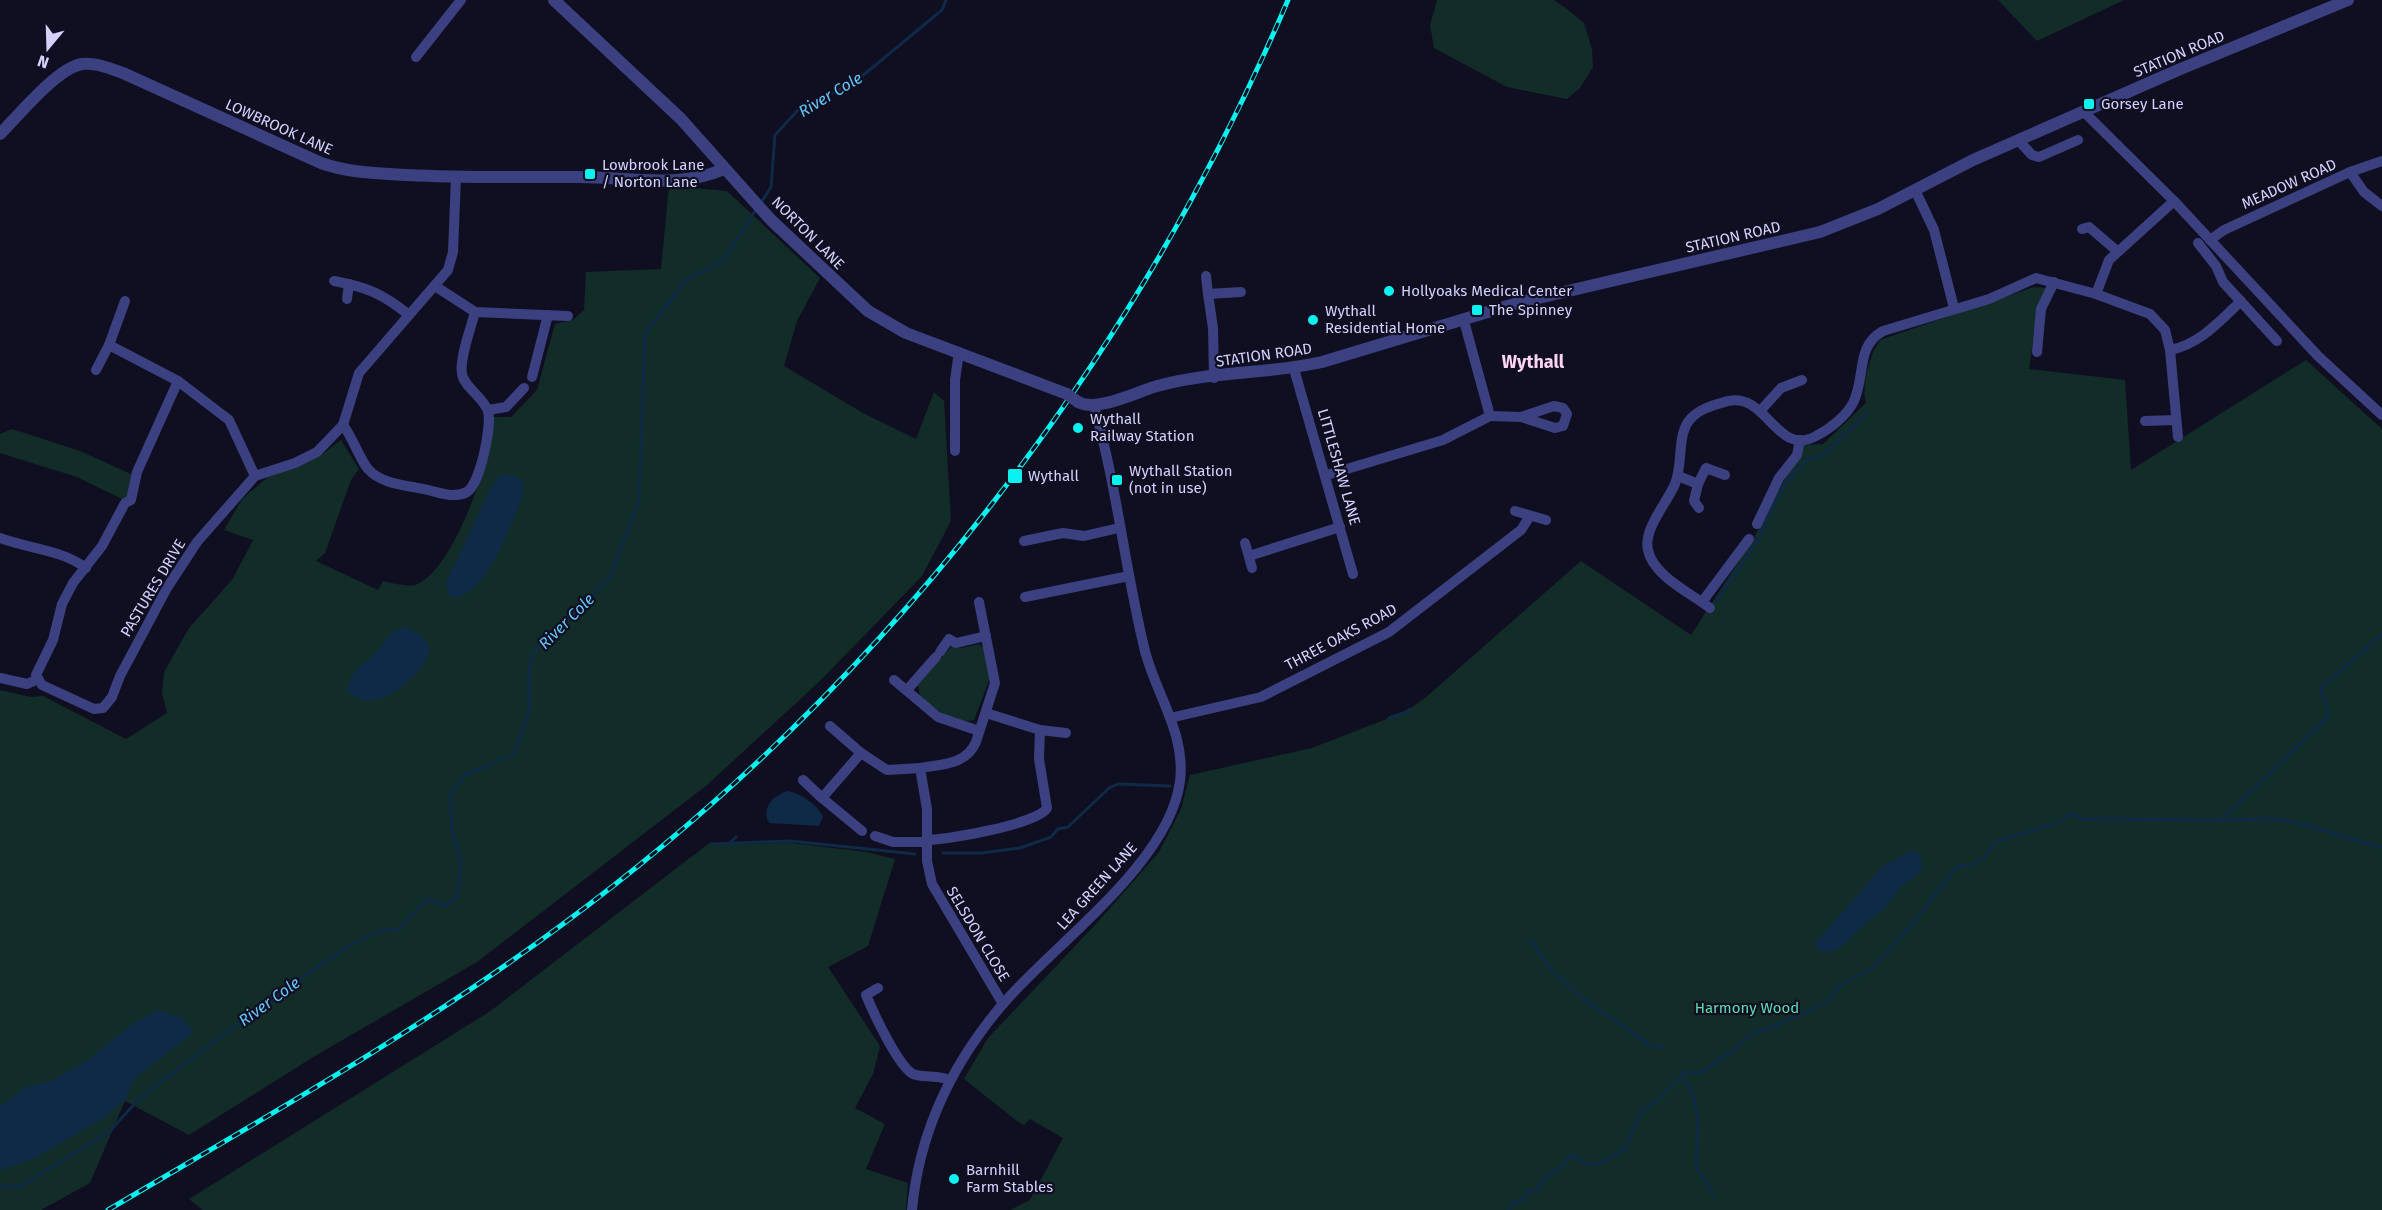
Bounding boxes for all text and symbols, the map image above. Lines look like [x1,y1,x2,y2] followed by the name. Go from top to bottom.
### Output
[18,18,78,78] north arrow
[2131,27,2227,81] street label: STATION ROAD
[35,51,51,72] text: N
[795,68,866,121] water label: River Cole
[223,95,335,159] street label: LOWBROOK LANE
[2101,95,2184,113] place label: Gorsey Lane
[2082,97,2096,111] marker: Gorsey Lane
[2239,155,2339,213] street label: MEADOW ROAD
[602,156,704,191] place label: Lowbrook Lane / Norton Lane
[583,167,597,181] marker: Lowbrook Lane / Norton Lane
[768,193,848,273] street label: NORTON LANE
[1684,217,1782,257] street label: STATION ROAD
[1401,282,1572,300] place label: Hollyoaks Medical Center
[1382,284,1396,298] marker: Hollyoaks Medical Center
[1489,301,1573,319] place label: The Spinney
[1325,302,1445,337] place label: Wythall Residential Home
[1470,303,1484,317] marker: The Spinney
[1306,313,1320,327] marker: Wythall Residential Home
[1215,339,1313,371] street label: STATION ROAD
[1502,351,1565,373] district label: Wythall
[1314,407,1364,527] street label: LITTLESHAW LANE
[1090,410,1194,445] place label: Wythall Railway Station
[1071,421,1085,435] marker: Wythall Railway Station
[1129,462,1233,497] place label: Wythall Station (not in use)
[1006,467,1024,485] marker: Wythall
[1028,467,1079,485] place label: Wythall
[1110,473,1124,487] marker: Wythall Station (not in use)
[117,536,189,640] street label: PASTURES DRIVE
[535,590,598,653] water label: River Cole
[1282,600,1400,674] street label: THREE OAKS ROAD
[1053,839,1141,933] street label: LEA GREEN LANE
[943,883,1013,985] street label: SELSDON CLOSE
[235,973,304,1030] water label: River Cole
[1695,999,1799,1017] park label: Harmony Wood
[966,1161,1053,1196] place label: Barnhill Farm Stables
[947,1172,961,1186] marker: Barnhill Farm Stables

